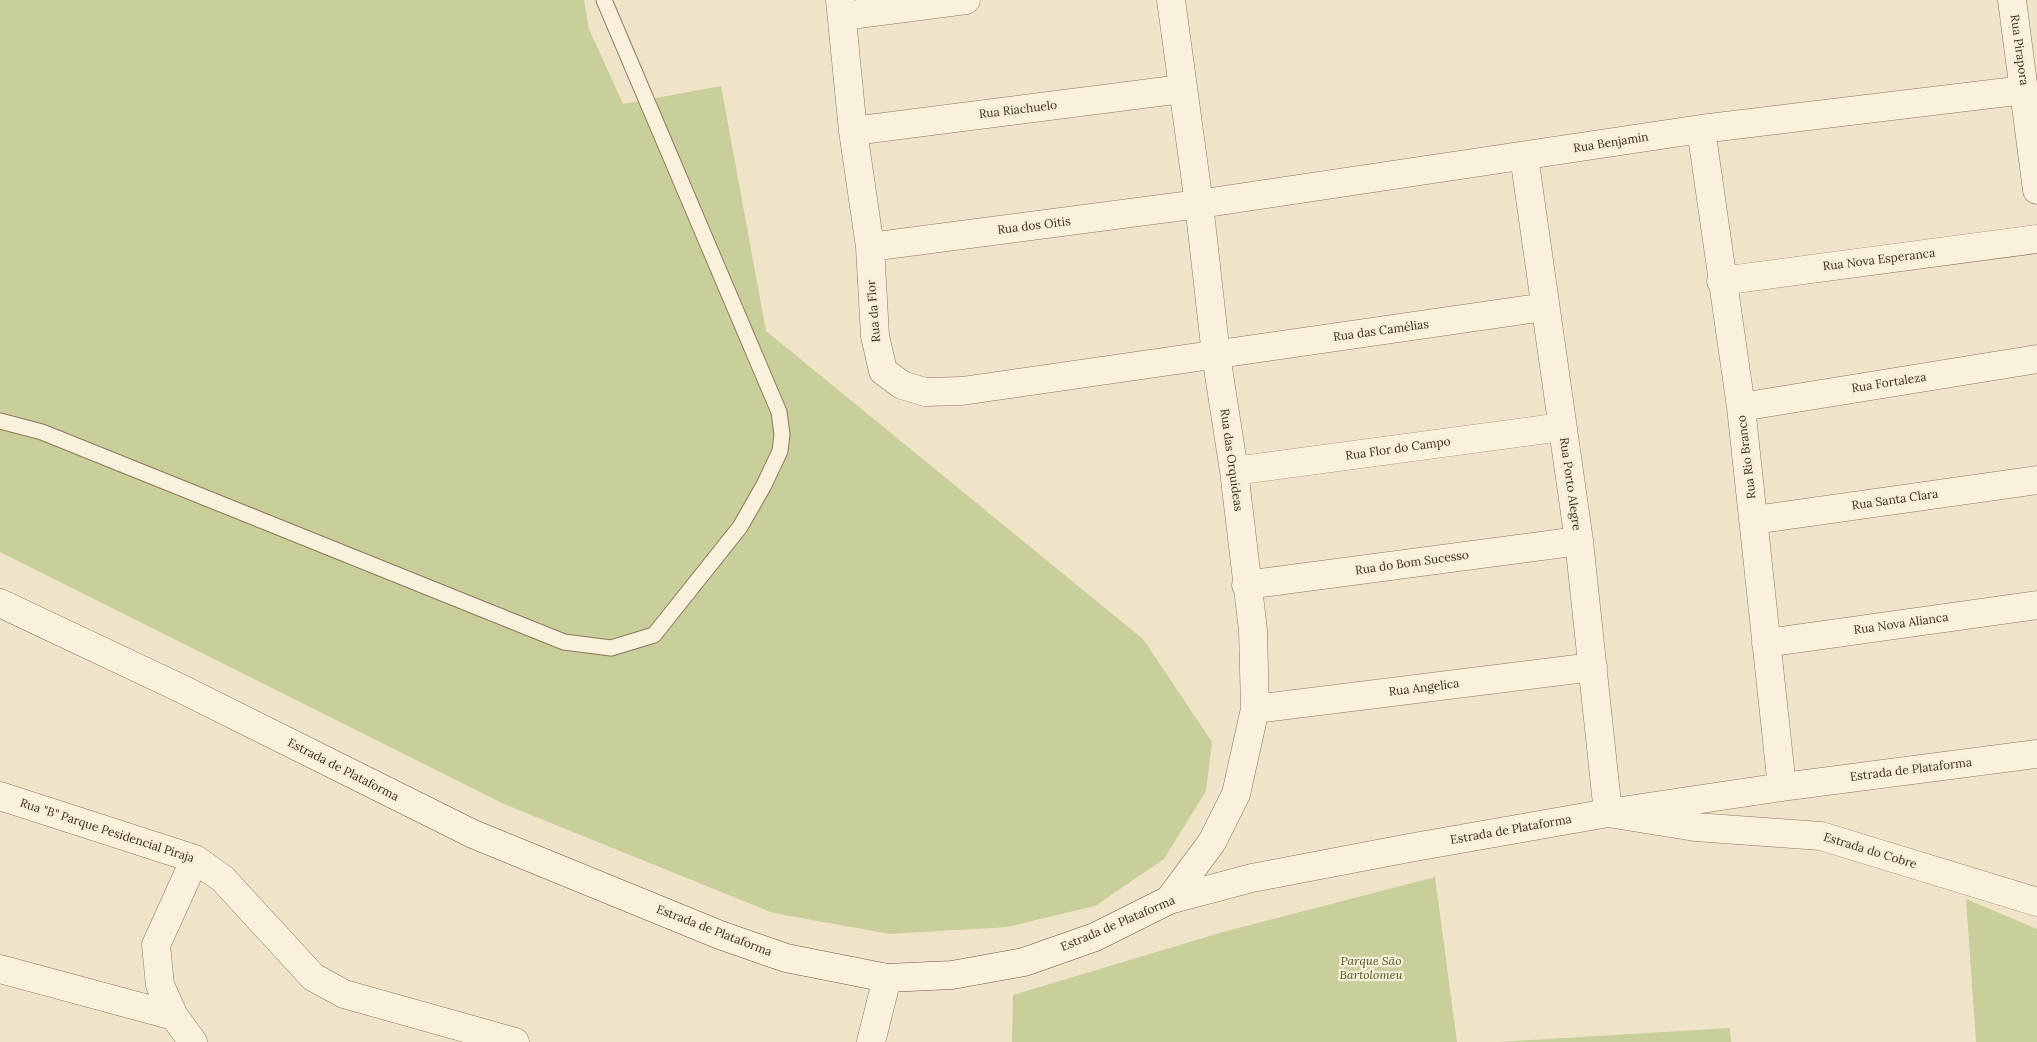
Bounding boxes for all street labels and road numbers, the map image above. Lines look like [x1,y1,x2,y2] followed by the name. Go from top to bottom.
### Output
[2007,14,2031,86] street label: Rua Pirapora
[978,98,1058,122] street label: Rua Riachuelo
[1572,130,1650,156] street label: Rua Benjamin
[997,214,1071,238] street label: Rua dos Oitis
[1822,246,1936,274] street label: Rua Nova Esperanca
[864,279,884,343] street label: Rua da Flor
[1332,317,1430,345] street label: Rua das Camélias
[1851,370,1927,396] street label: Rua Fortaleza
[1217,408,1245,512] street label: Rua das Orquideas
[1735,414,1759,500] street label: Rua Rio Branco
[1344,434,1452,464] street label: Rua Flor do Campo
[1556,437,1584,531] street label: Rua Porto Alegre
[1851,487,1939,513] street label: Rua Santa Clara
[1354,548,1470,578] street label: Rua do Bom Sucesso
[1853,610,1949,638] street label: Rua Nova Alianca
[1388,677,1460,699] street label: Rua Angelica
[285,736,401,804] street label: Estrada de Plataforma
[1849,755,1973,785] street label: Estrada de Plataforma
[18,796,196,866] street label: Rua "B" Parque Pesidencial Piraja
[1449,812,1573,848] street label: Estrada de Plataforma
[1822,830,1918,872] street label: Estrada do Cobre
[1059,893,1177,955] street label: Estrada de Plataforma
[654,902,774,960] street label: Estrada de Plataforma

